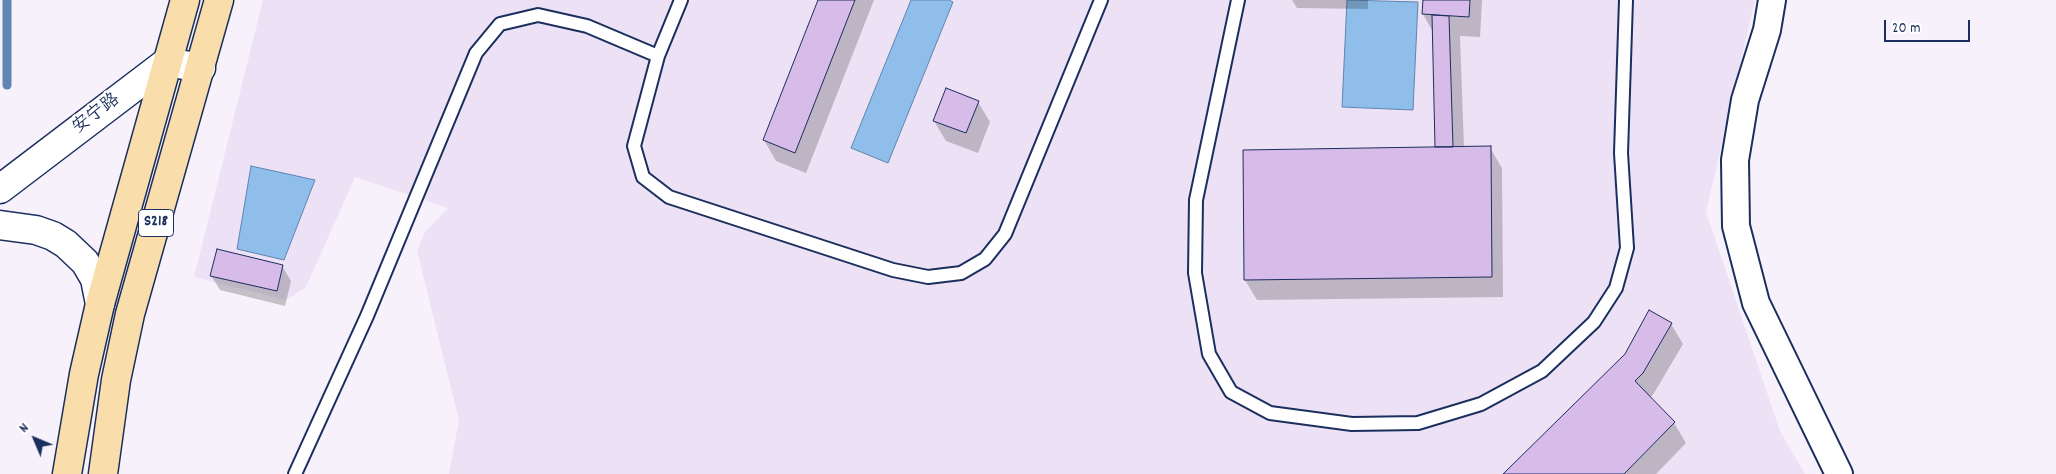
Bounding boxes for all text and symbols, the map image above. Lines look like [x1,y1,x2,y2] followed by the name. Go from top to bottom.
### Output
[1886,10,1972,42] scale bar
[1892,18,1920,40] text: 20 m
[69,90,125,140] street label: 安宁路
[138,210,174,237] road number: S218
[10,414,60,464] north arrow
[15,419,34,438] text: N

